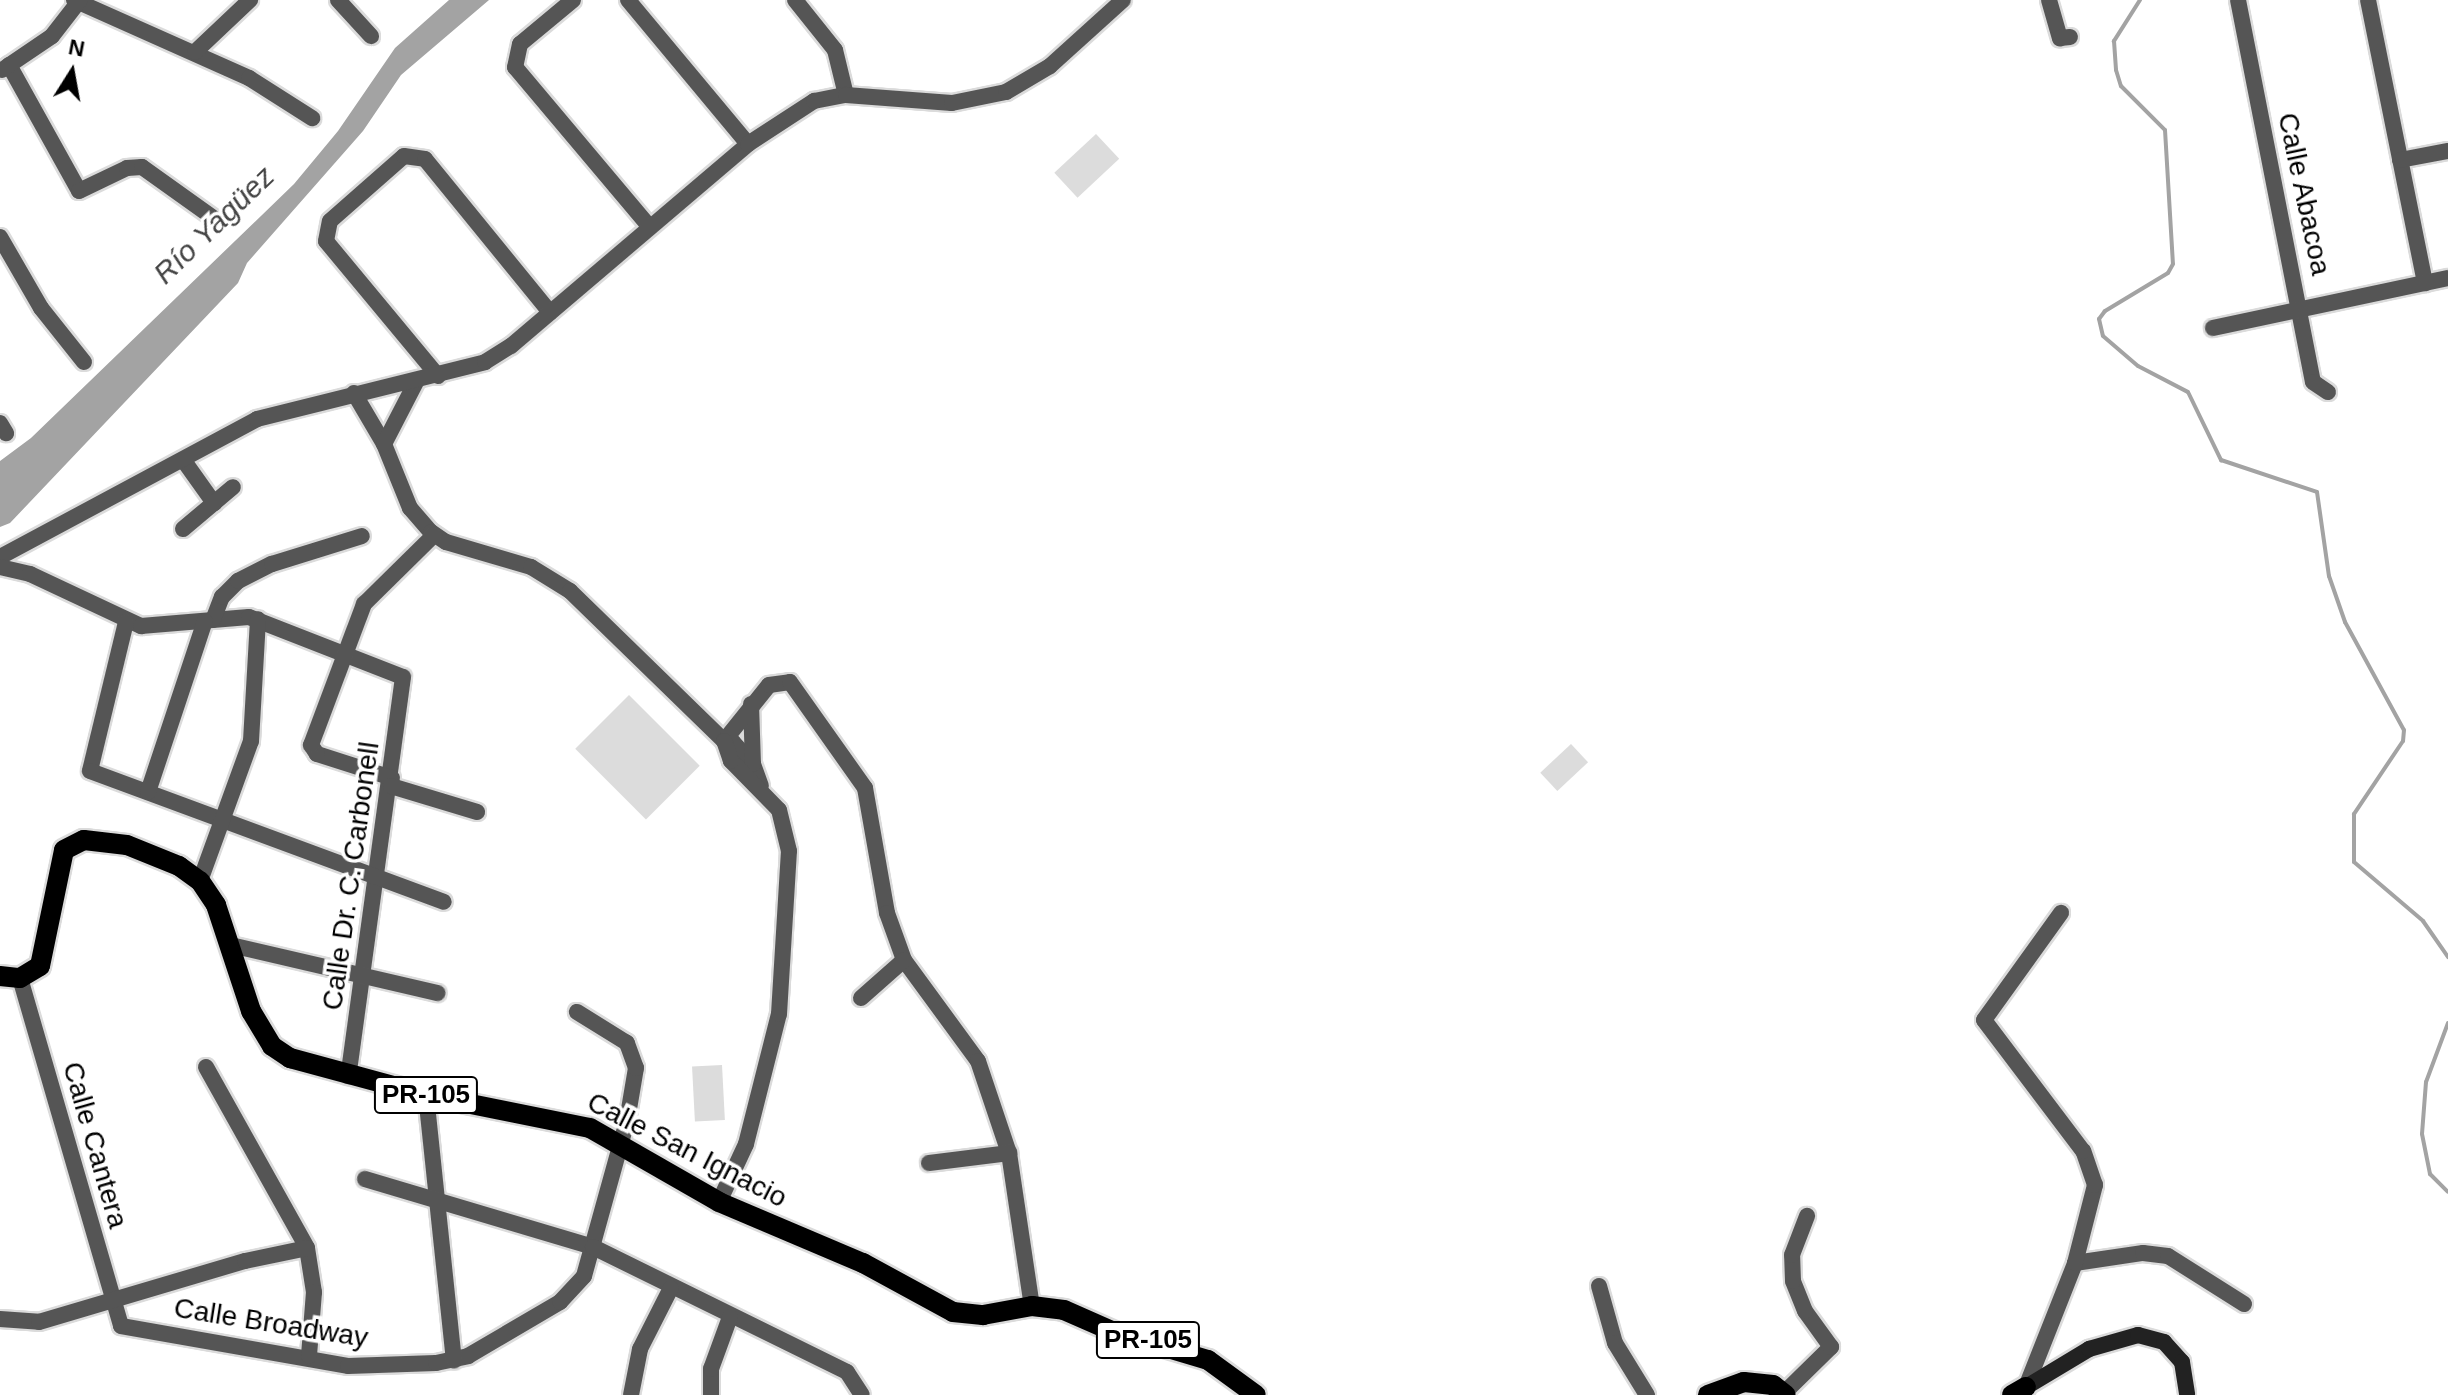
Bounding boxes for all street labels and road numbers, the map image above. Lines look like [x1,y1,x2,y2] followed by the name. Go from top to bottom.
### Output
[2270,109,2338,279] street label: Calle Abacoa
[316,740,386,1012] street label: Calle Dr. C. Carbonell
[55,1058,135,1232] street label: Calle Cantera
[372,1073,480,1117] road number: PR-105
[582,1085,792,1215] street label: Calle San Ignacio
[172,1291,370,1355] street label: Calle Broadway
[1094,1318,1202,1362] road number: PR-105

